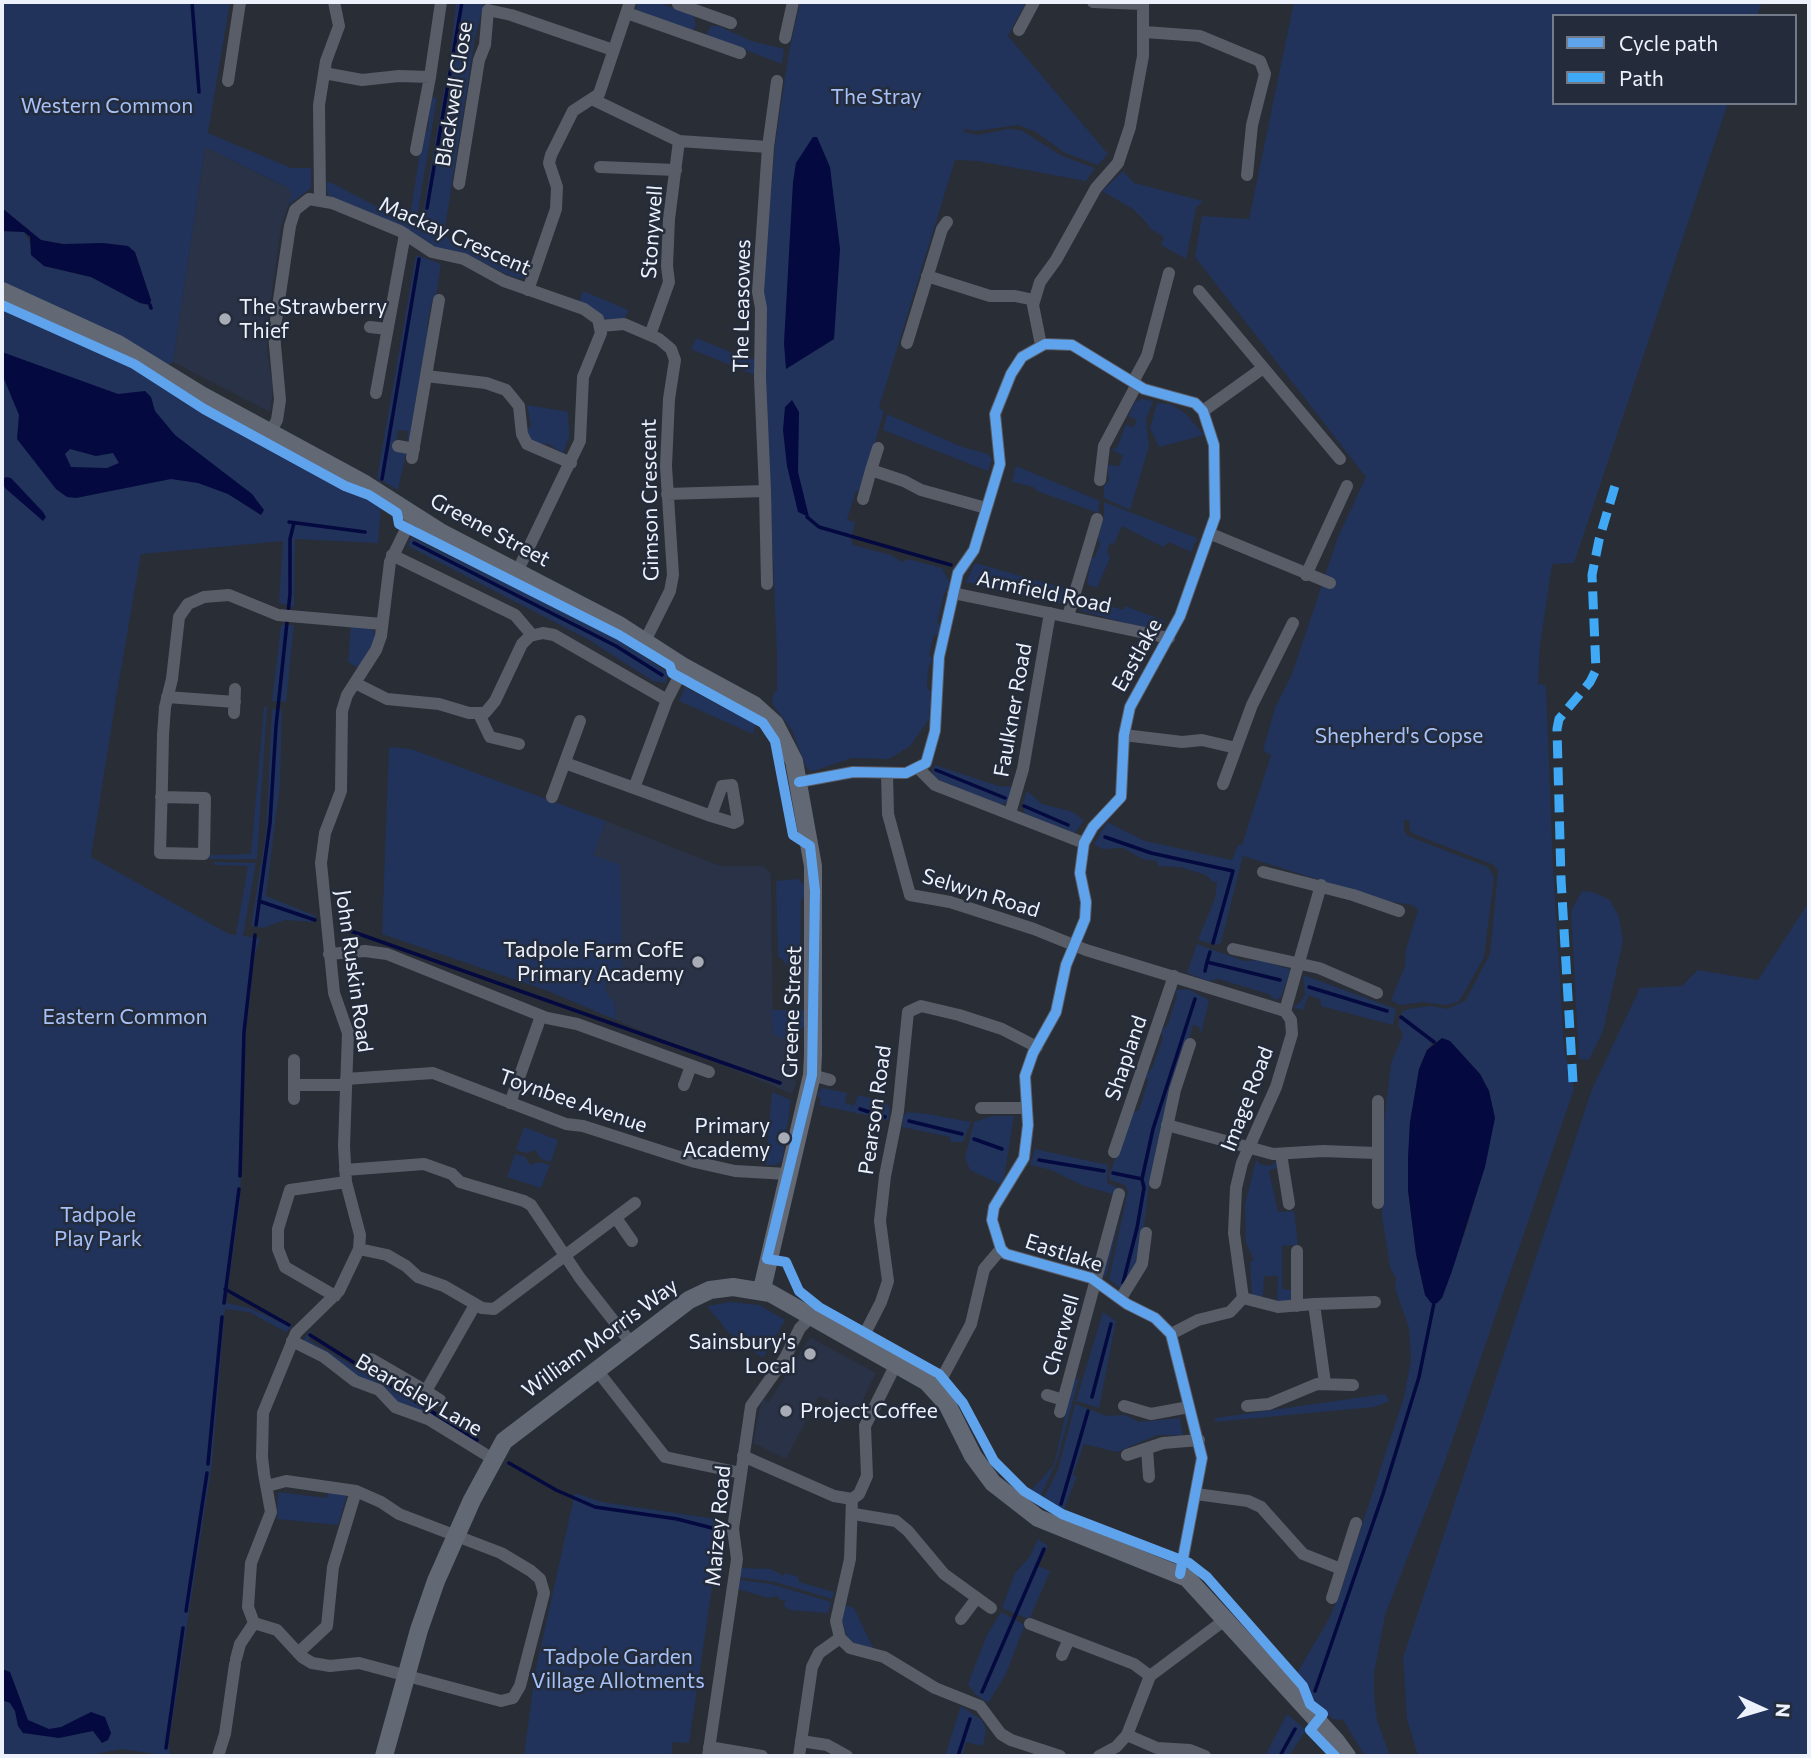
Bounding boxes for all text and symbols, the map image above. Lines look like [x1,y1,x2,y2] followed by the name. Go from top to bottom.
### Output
[1552,14,1797,105] legend
[430,20,478,168] street label: Blackwell Close
[1619,30,1718,55] text: Cycle path
[1619,65,1664,90] text: Path
[830,84,922,110] park label: The Stray
[21,93,193,119] park label: Western Common
[636,184,668,280] street label: Stonywell
[375,191,535,281] street label: Mackay Crescent
[728,239,756,373] street label: The Leasowes
[239,294,387,344] place label: The Strawberry Thief
[217,311,233,327] marker: The Strawberry Thief
[636,419,664,581] street label: Gimson Crescent
[426,488,554,572] street label: Greene Street
[975,565,1113,619] street label: Armfield Road
[1107,614,1167,696] street label: Eastlake
[989,641,1037,779] street label: Faulkner Road
[1315,723,1483,749] park label: Shepherd's Copse
[919,863,1043,923] street label: Selwyn Road
[330,888,378,1054] street label: John Ruskin Road
[503,937,684,987] place label: Tadpole Farm CofE Primary Academy
[777,946,807,1078] street label: Greene Street
[690,954,706,970] marker: Tadpole Farm CofE Primary Academy
[42,1004,208,1030] park label: Eastern Common
[1100,1012,1152,1104] street label: Shapland
[1215,1043,1279,1155] street label: Image Road
[853,1044,897,1176] street label: Pearson Road
[495,1064,651,1138] street label: Toynbee Avenue
[682,1113,770,1163] place label: Primary Academy
[776,1130,792,1146] marker: Primary Academy
[54,1202,142,1252] park label: Tadpole Play Park
[1022,1229,1106,1277] street label: Eastlake
[517,1273,683,1403] street label: William Morris Way
[1037,1291,1085,1379] street label: Cherwell
[689,1329,796,1379] place label: Sainsbury's Local
[802,1346,818,1362] marker: Sainsbury's Local
[351,1348,487,1442] street label: Beardsley Lane
[800,1398,938,1424] place label: Project Coffee
[778,1403,794,1419] marker: Project Coffee
[700,1464,736,1588] street label: Maizey Road
[531,1644,705,1694] park label: Tadpole Garden Village Allotments
[1727,1674,1797,1744] north arrow
[1771,1703,1795,1718] text: N

